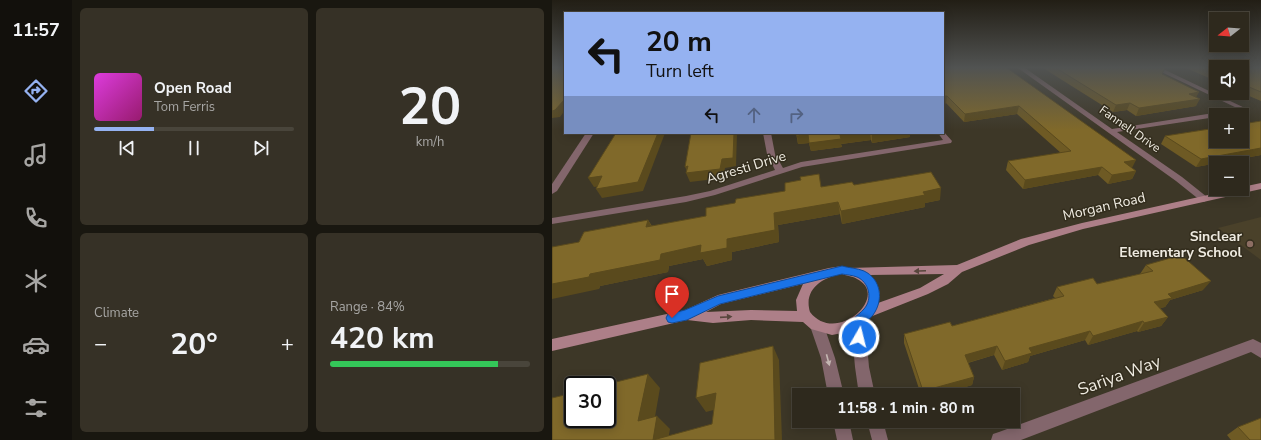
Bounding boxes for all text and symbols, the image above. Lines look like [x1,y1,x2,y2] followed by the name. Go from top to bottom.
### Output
[1209,12,1249,52] north arrow
[1209,12,1249,196] map controls
[12,18,60,42] text: 11:57
[646,23,712,61] text: 20 m
[580,28,632,80] icon: left
[646,59,714,83] text: Turn left
[1209,60,1249,100] button: sound
[399,71,461,142] text: 20
[22,77,50,105] icon: directions
[154,78,232,98] text: Open Road
[154,98,215,116] text: Tom Ferris
[1096,102,1164,156] street label: Fannell Drive
[701,104,723,126] icon: left
[743,104,765,126] icon: ahead
[785,104,807,126] icon: right
[1209,108,1249,148] button: +
[416,133,444,151] text: km/h
[116,137,138,159] icon: previous
[183,137,205,159] icon: pause
[250,137,272,159] icon: next
[22,141,50,169] icon: music
[704,146,788,189] street label: Agresti Drive
[1209,156,1249,196] button: −
[1061,188,1147,225] street label: Morgan Road
[22,204,50,232] icon: phone
[1119,227,1243,262] place label: Sinclear Elementary School
[1245,239,1255,249] marker: Sinclear Elementary School
[22,267,50,295] icon: climate
[913,268,926,274] one-way arrow
[655,277,689,318] pin
[661,283,683,305] icon: arrive
[330,298,405,316] text: Range · 84%
[94,304,139,322] text: Climate
[720,314,732,320] one-way arrow
[838,316,880,358] position arrow
[330,318,435,359] text: 420 km
[170,324,218,365] text: 20°
[94,329,107,359] text: −
[281,329,294,359] text: +
[22,331,50,359] icon: car
[1074,350,1164,401] street label: Sariya Way
[826,354,832,366] one-way arrow
[564,376,616,428] speed limit sign: 30
[22,394,50,422] icon: filters
[837,398,975,418] text: 11:58 · 1 min · 80 m

